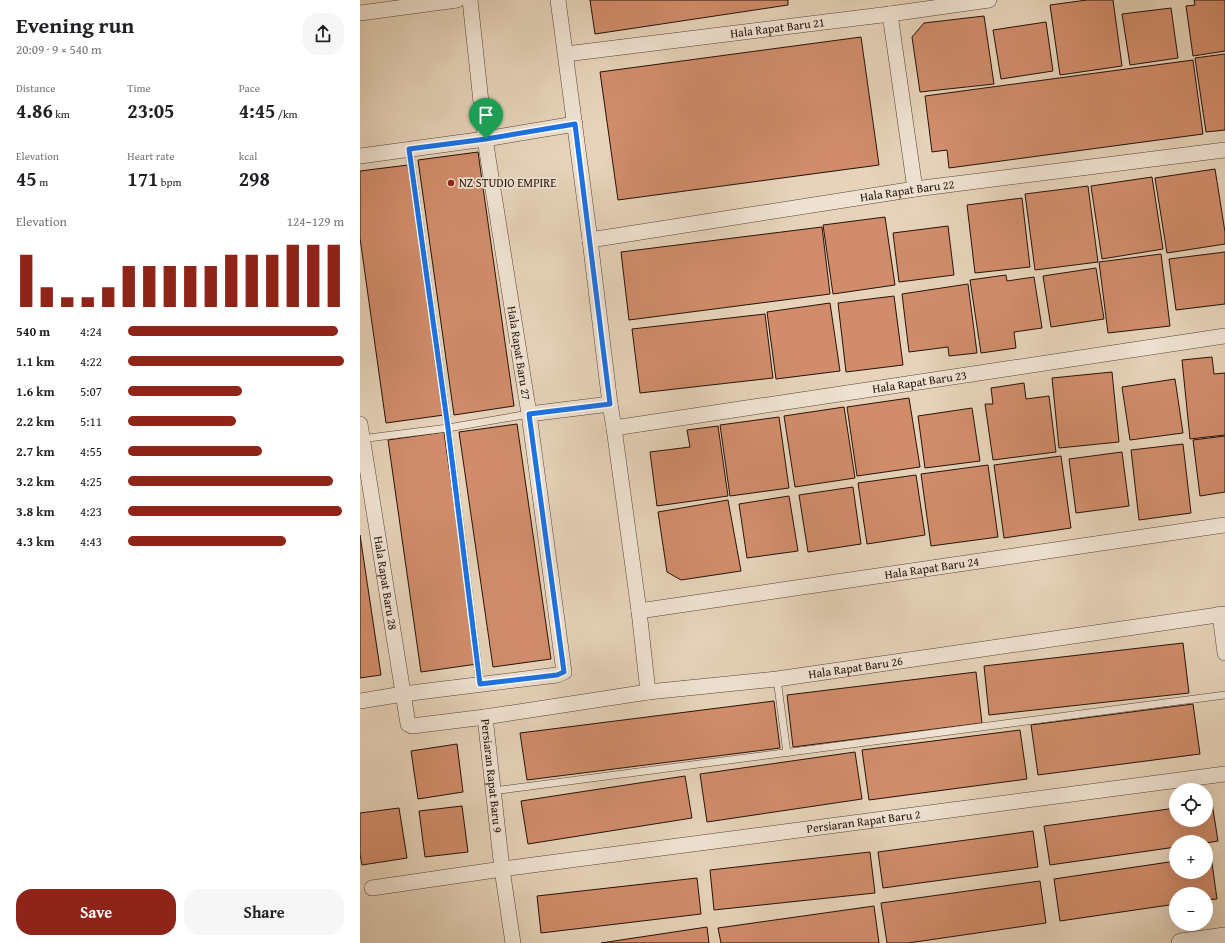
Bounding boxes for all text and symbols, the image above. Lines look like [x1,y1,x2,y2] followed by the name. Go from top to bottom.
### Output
[16,9,134,41] text: Evening run
[302,13,344,55] button: share
[729,13,826,42] street label: Hala Rapat Baru 21
[16,40,102,59] text: 20:09 · 9 × 540 m
[16,80,55,96] text: Distance
[127,80,151,96] text: Time
[239,80,260,96] text: Pace
[16,96,53,125] text: 4.86
[127,96,174,125] text: 23:05
[239,96,275,125] text: 4:45
[469,98,503,139] pin
[475,104,497,126] icon: arrive
[53,106,70,122] text: km
[275,106,298,122] text: /km
[16,148,59,164] text: Elevation
[127,148,175,164] text: Heart rate
[239,148,257,164] text: kcal
[16,164,37,193] text: 45
[127,164,158,193] text: 171
[239,164,270,193] text: 298
[37,174,48,190] text: m
[158,174,181,190] text: bpm
[459,174,556,191] place label: NZ STUDIO EMPIRE
[859,175,956,206] street label: Hala Rapat Baru 22
[446,178,456,188] marker: NZ STUDIO EMPIRE
[16,212,67,231] text: Elevation
[287,212,344,231] text: 124–129 m
[504,305,535,401] street label: Hala Rapat Baru 27
[16,322,50,341] text: 540 m
[80,322,102,341] text: 4:24
[16,352,55,371] text: 1.1 km
[80,352,102,371] text: 4:22
[871,366,968,397] street label: Hala Rapat Baru 23
[16,382,55,401] text: 1.6 km
[80,382,102,401] text: 5:07
[16,412,55,431] text: 2.2 km
[80,412,102,431] text: 5:11
[16,442,55,461] text: 2.7 km
[80,442,102,461] text: 4:55
[16,472,55,491] text: 3.2 km
[80,472,102,491] text: 4:25
[16,502,55,521] text: 3.8 km
[80,502,102,521] text: 4:23
[16,532,55,551] text: 4.3 km
[80,532,102,551] text: 4:43
[370,535,402,631] street label: Hala Rapat Baru 28
[883,552,980,583] street label: Hala Rapat Baru 24
[807,652,904,682] street label: Hala Rapat Baru 26
[477,718,507,834] street label: Persiaran Rapat Baru 9
[1169,783,1213,931] map controls
[1169,783,1213,827] button: locate
[805,805,922,837] street label: Persiaran Rapat Baru 2
[1169,835,1213,879] button: +
[1169,887,1213,931] button: −
[16,889,176,935] button: Save
[184,889,344,935] button: Share

